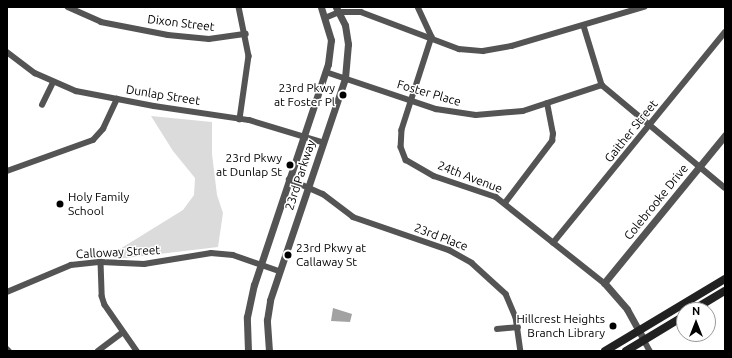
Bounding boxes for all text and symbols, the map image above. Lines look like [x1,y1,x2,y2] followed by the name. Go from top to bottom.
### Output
[147,12,215,34] street label: Dixon Street
[395,77,463,109] street label: Foster Place
[274,81,335,109] place label: 23rd Pkwy at Foster Pl
[125,82,201,108] street label: Dunlap Street
[338,90,348,100] marker: 23rd Pkwy at Foster Pl
[601,97,661,165] street label: Gaither Street
[282,138,318,212] street label: 23rd Parkway
[216,151,282,179] place label: 23rd Pkwy at Dunlap St
[436,158,504,196] street label: 24th Avenue
[285,160,295,170] marker: 23rd Pkwy at Dunlap St
[621,161,691,243] street label: Colebrooke Drive
[68,190,129,218] place label: Holy Family School
[55,199,65,209] marker: Holy Family School
[412,220,470,254] street label: 23rd Place
[296,241,366,269] place label: 23rd Pkwy at Callaway St
[76,243,160,261] street label: Calloway Street
[283,250,293,260] marker: 23rd Pkwy at Callaway St
[676,302,716,342] north arrow
[692,305,700,317] text: N
[516,312,605,340] place label: Hillcrest Heights Branch Library
[608,321,618,331] marker: Hillcrest Heights Branch Library

